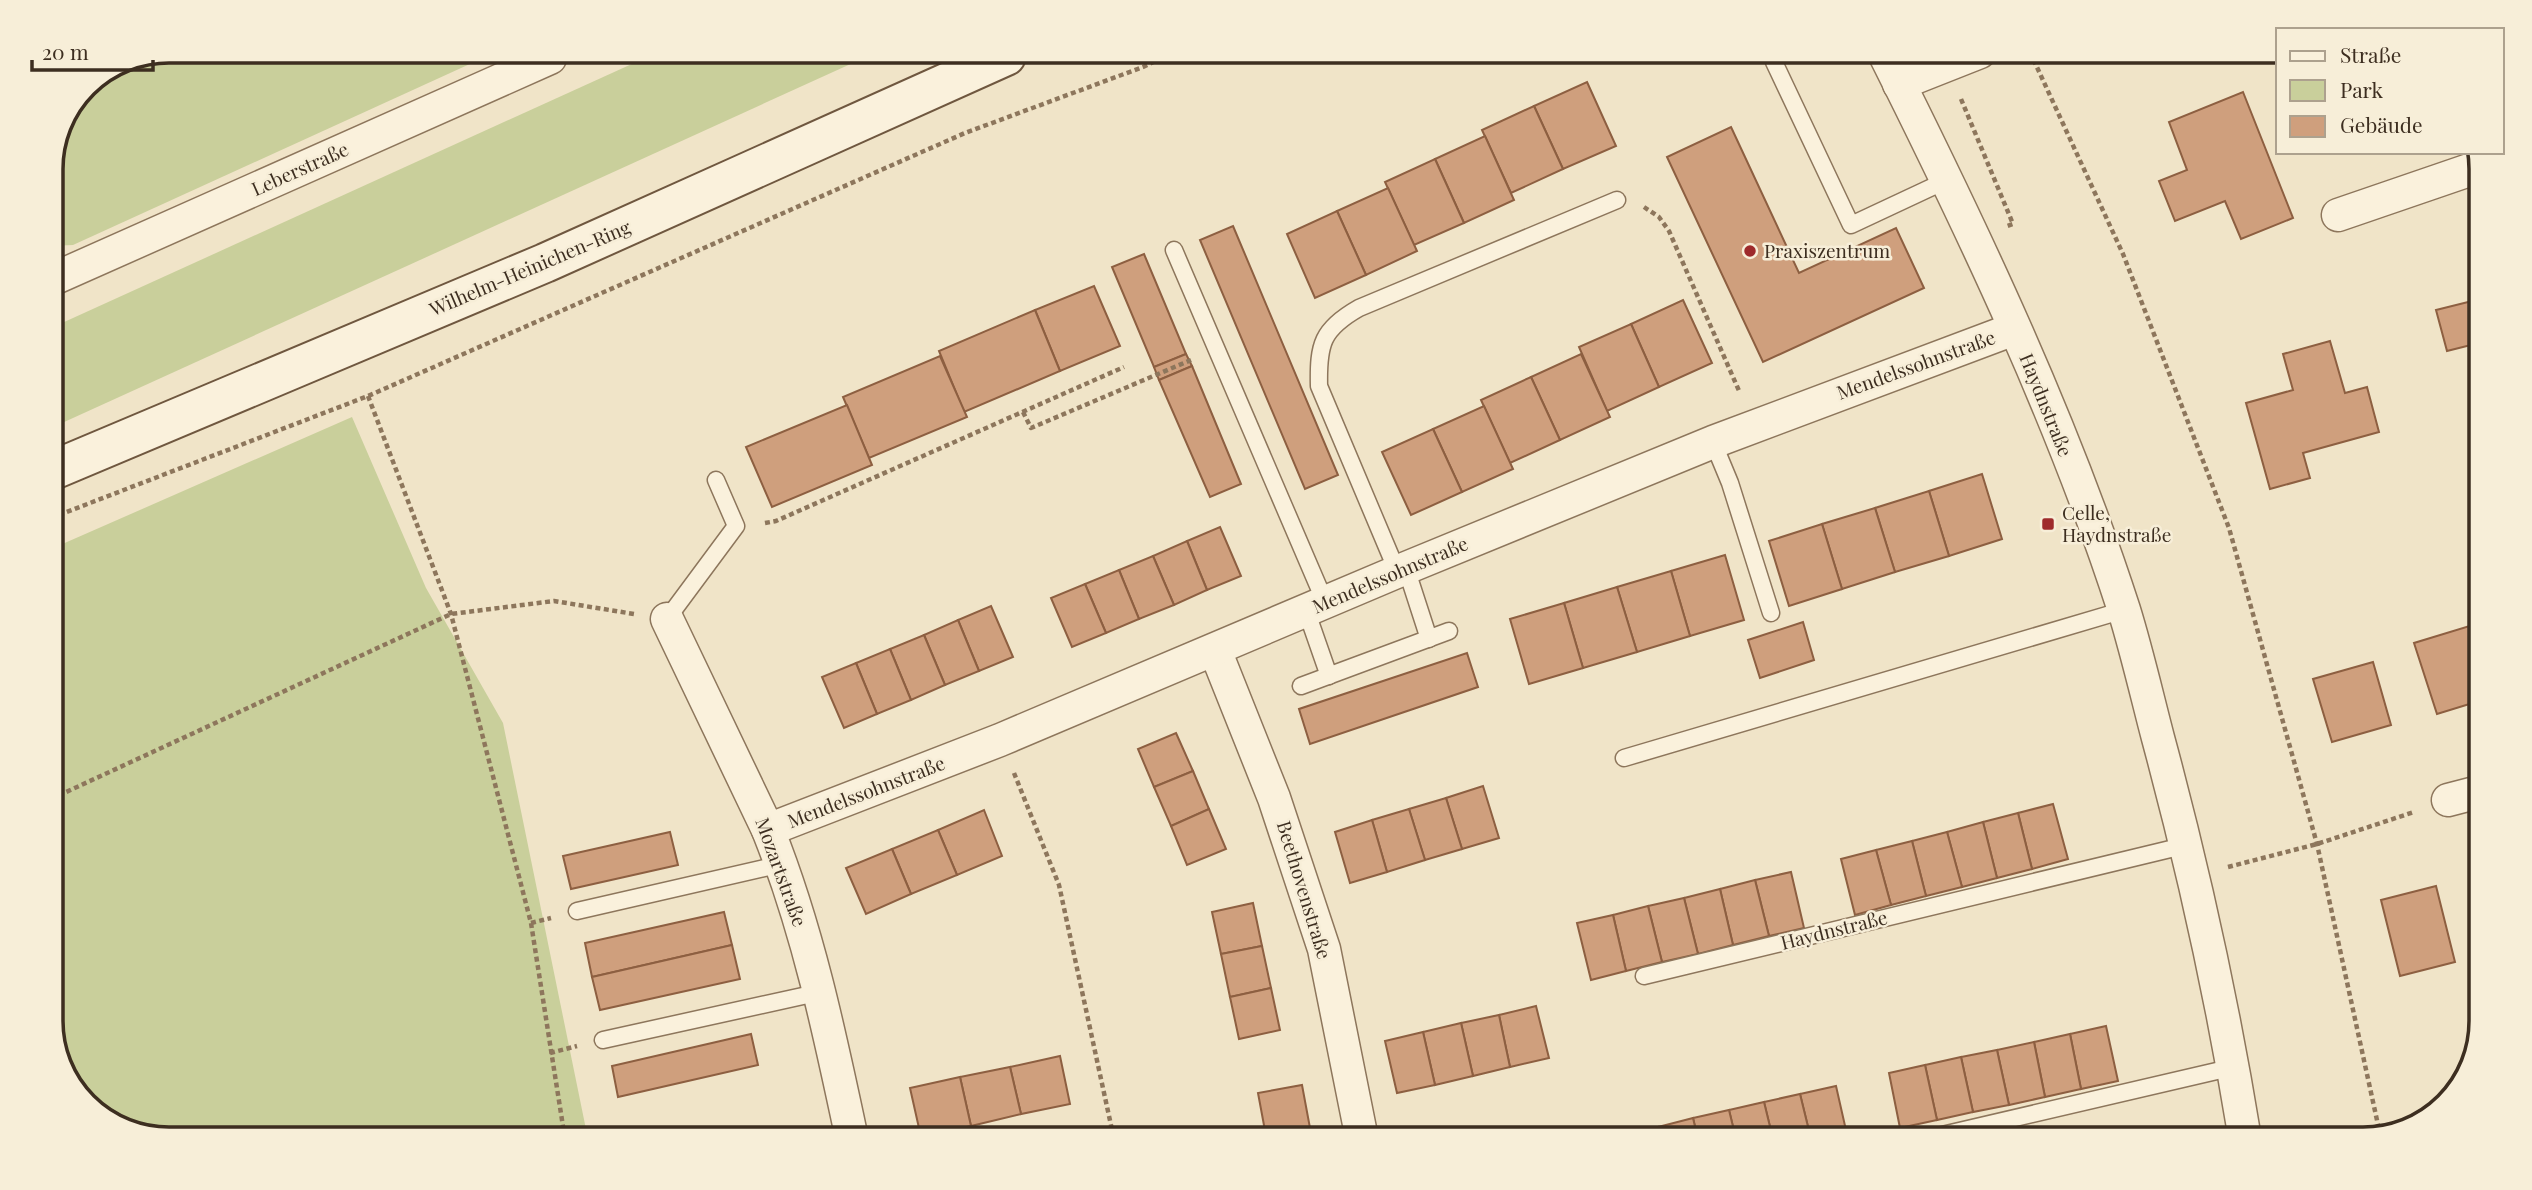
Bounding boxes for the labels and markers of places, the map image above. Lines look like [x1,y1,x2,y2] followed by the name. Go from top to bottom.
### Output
[1764,237,1890,263] place label: Praxiszentrum
[1742,243,1758,259] marker: Praxiszentrum
[2062,499,2171,547] place label: Celle, Haydnstraße
[2040,516,2056,532] marker: Celle, Haydnstraße

